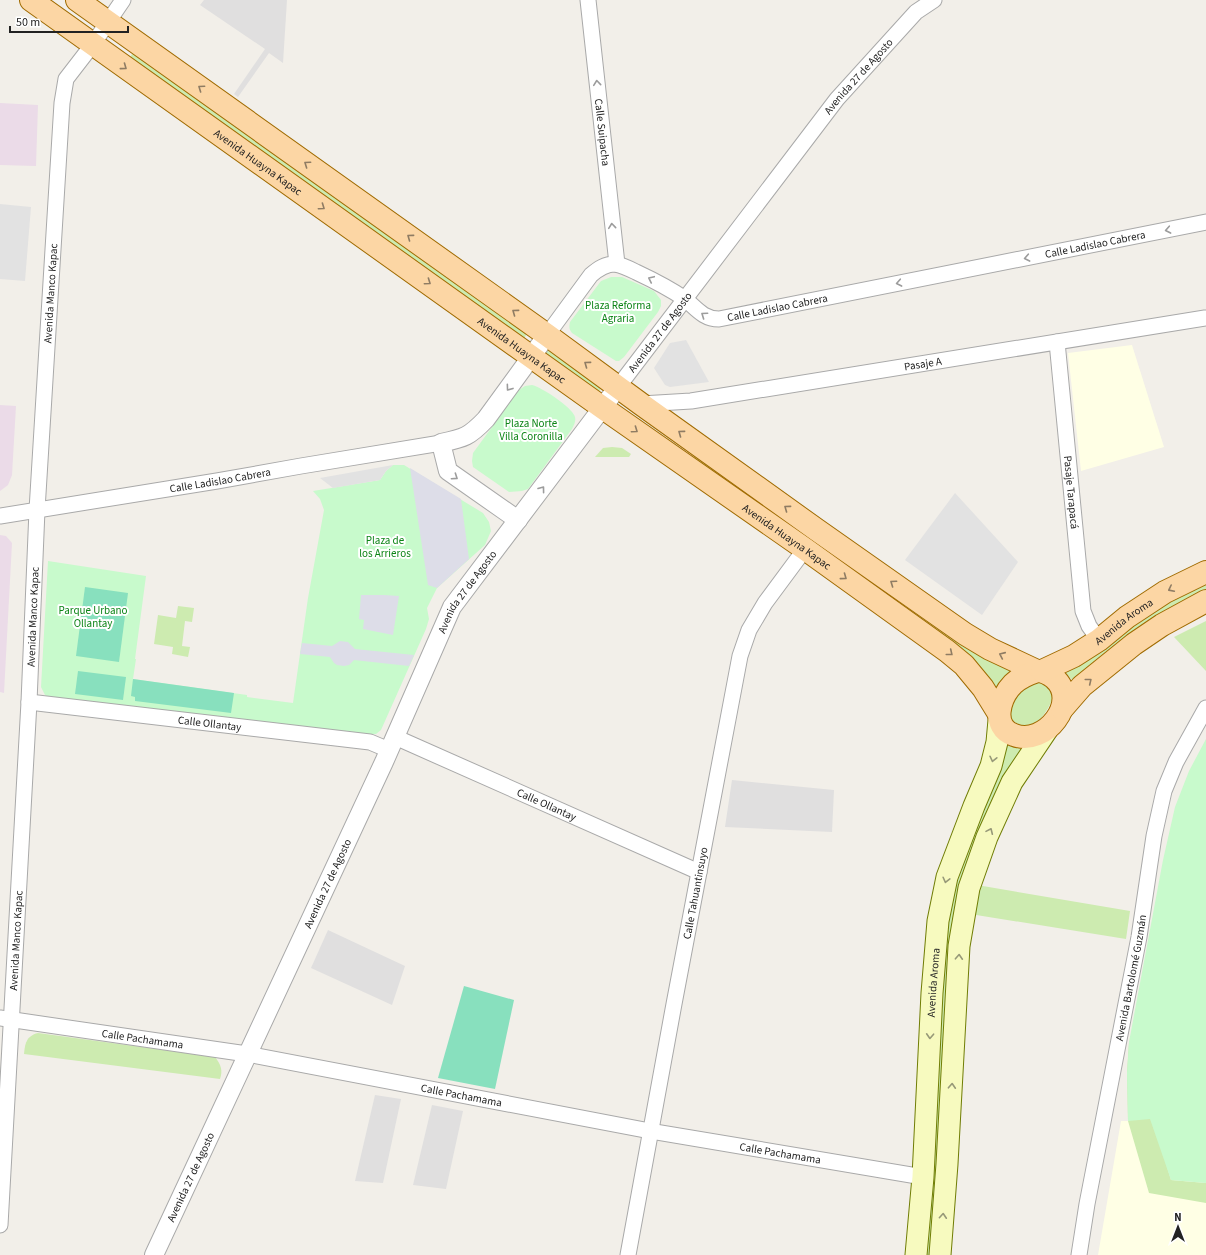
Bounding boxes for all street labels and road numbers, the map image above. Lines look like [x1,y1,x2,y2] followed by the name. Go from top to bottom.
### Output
[820,35,896,117] street label: Avenida 27 de Agosto
[591,98,614,167] street label: Calle Suipacha
[211,125,305,199] street label: Avenida Huayna Kapac
[1044,227,1147,261] street label: Calle Ladislao Cabrera
[40,243,61,344] street label: Avenida Manco Kapac
[624,289,695,375] street label: Avenida 27 de Agosto
[726,290,829,325] street label: Calle Ladislao Cabrera
[475,314,569,387] street label: Avenida Huayna Kapac
[903,353,943,374] street label: Pasaje A
[1061,455,1083,530] street label: Pasaje Tarapacá
[169,464,272,496] street label: Calle Ladislao Cabrera
[740,500,834,573] street label: Avenida Huayna Kapac
[434,547,500,636] street label: Avenida 27 de Agosto
[23,567,42,667] street label: Avenida Manco Kapac
[1092,595,1156,648] street label: Avenida Aroma
[177,712,242,734] street label: Calle Ollantay
[515,785,579,824] street label: Calle Ollantay
[300,836,355,931] street label: Avenida 27 de Agosto
[679,846,711,940] street label: Calle Tahuantinsuyo
[6,890,26,991] street label: Avenida Manco Kapac
[1111,914,1150,1042] street label: Avenida Bartolomé Guzmán
[923,947,943,1018] street label: Avenida Aroma
[101,1025,184,1052] street label: Calle Pachamama
[420,1080,503,1110] street label: Calle Pachamama
[163,1130,218,1224] street label: Avenida 27 de Agosto
[738,1139,822,1167] street label: Calle Pachamama

